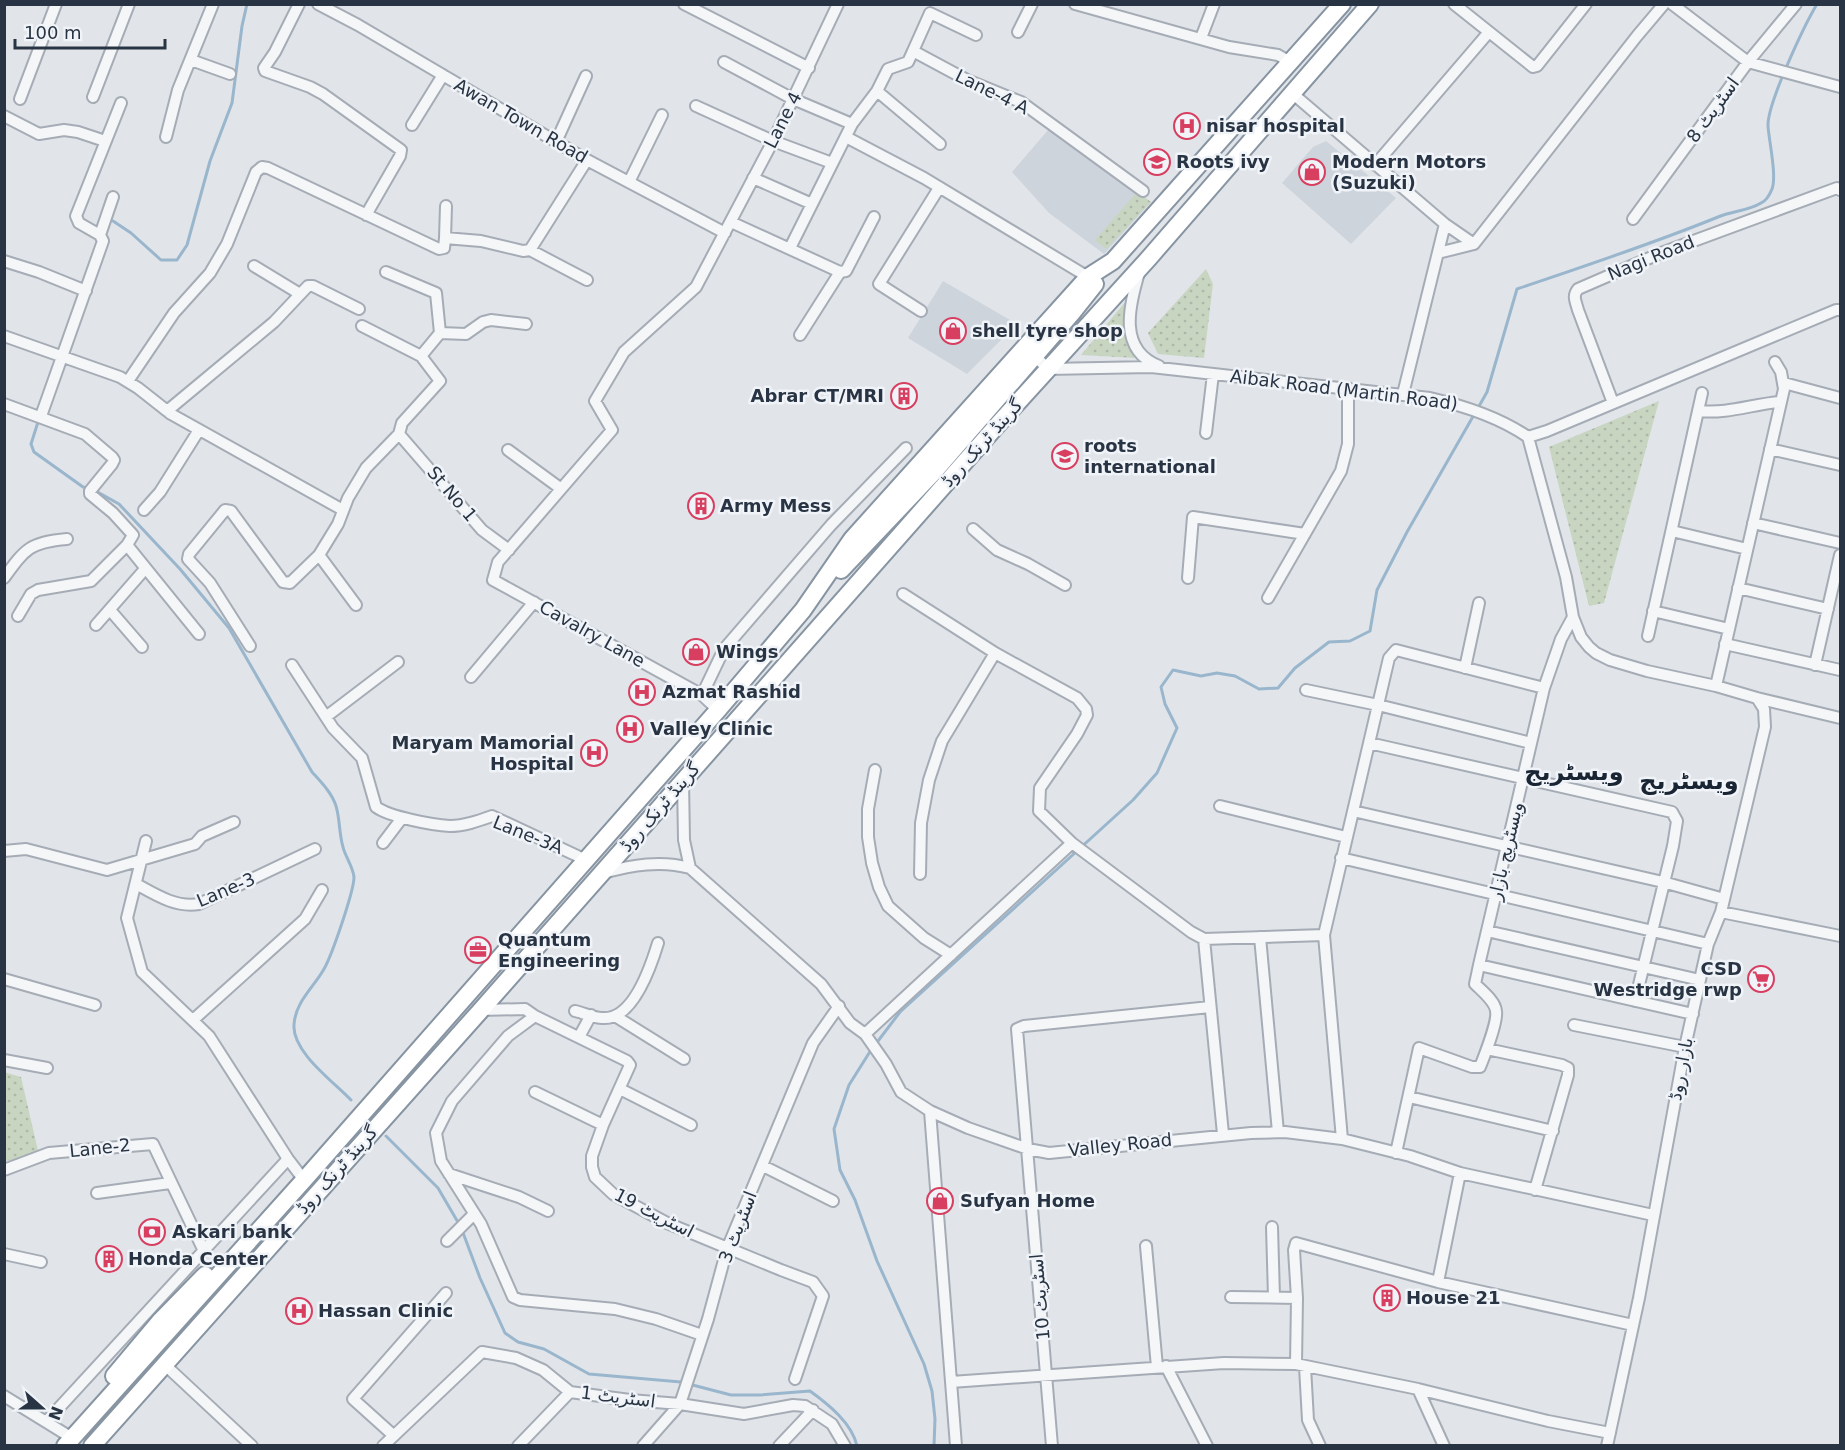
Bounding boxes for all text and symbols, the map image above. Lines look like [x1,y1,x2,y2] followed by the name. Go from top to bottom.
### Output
[15,12,165,50] scale bar
[24,22,82,43] text: 100 m
[952,65,1033,119] street label: Lane-4 A
[1682,73,1744,147] street label: اسٹریٹ 8
[451,74,592,167] street label: Awan Town Road
[759,88,806,152] street label: Lane 4
[1172,111,1202,141] hospital icon: nisar hospital
[1206,115,1345,136] place label: nisar hospital
[1142,147,1172,177] school or university icon: Roots ivy
[1176,151,1270,172] place label: Roots ivy
[1332,151,1486,193] place label: Modern Motors (Suzuki)
[1297,157,1327,187] shop icon: Modern Motors (Suzuki)
[1604,231,1697,284] street label: Nagi Road
[938,316,968,346] shop icon: shell tyre shop
[972,320,1123,341] place label: shell tyre shop
[1229,365,1459,414] street label: Aibak Road (Martin Road)
[889,381,919,411] building icon: Abrar CT/MRI
[750,385,884,406] place label: Abrar CT/MRI
[937,394,1028,492] street label: گرینڈ ٹرنک روڈ
[1084,435,1216,477] place label: roots international
[1050,441,1080,471] school or university icon: roots international
[423,462,482,526] street label: St No 1
[686,491,716,521] building icon: Army Mess
[720,495,831,516] place label: Army Mess
[536,596,649,671] street label: Cavalry Lane
[681,637,711,667] shop icon: Wings
[716,641,778,662] place label: Wings
[627,677,657,707] hospital icon: Azmat Rashid
[662,681,801,702] place label: Azmat Rashid
[615,714,645,744] hospital icon: Valley Clinic
[650,718,773,739] place label: Valley Clinic
[392,732,574,774] place label: Maryam Mamorial Hospital
[579,738,609,768] hospital icon: Maryam Mamorial Hospital
[615,757,705,856] street label: گرینڈ ٹرنک روڈ
[1524,758,1624,786] district label: ویسٹریج
[1639,767,1739,795] district label: ویسٹریج
[1484,800,1528,903] street label: ویسٹریج بازار
[490,811,567,858] street label: Lane-3A
[193,868,258,911] street label: Lane-3
[498,929,620,971] place label: Quantum Engineering
[463,935,493,965] office icon: Quantum Engineering
[1594,958,1742,1000] place label: CSD Westridge rwp
[1746,964,1776,994] supermarket icon: CSD Westridge rwp
[1664,1035,1698,1103] street label: بازار روڈ
[292,1121,383,1219] street label: گرینڈ ٹرنک روڈ
[1067,1129,1173,1160] street label: Valley Road
[68,1134,132,1161] street label: Lane-2
[610,1184,698,1242] street label: اسٹریٹ 19
[925,1186,955,1216] shop icon: Sufyan Home
[714,1188,762,1266] street label: اسٹریٹ 3
[960,1190,1095,1211] place label: Sufyan Home
[137,1217,167,1247] bank icon: Askari bank
[172,1221,293,1242] place label: Askari bank
[94,1244,124,1274] building icon: Honda Center
[128,1248,268,1269] place label: Honda Center
[1025,1253,1055,1341] street label: اسٹریٹ 10
[1372,1283,1402,1313] building icon: House 21
[1406,1287,1500,1308] place label: House 21
[284,1296,314,1326] hospital icon: Hassan Clinic
[318,1300,453,1321] place label: Hassan Clinic
[12,1378,72,1438] north arrow
[579,1381,657,1413] street label: اسٹریٹ 1
[44,1404,67,1423] text: N

